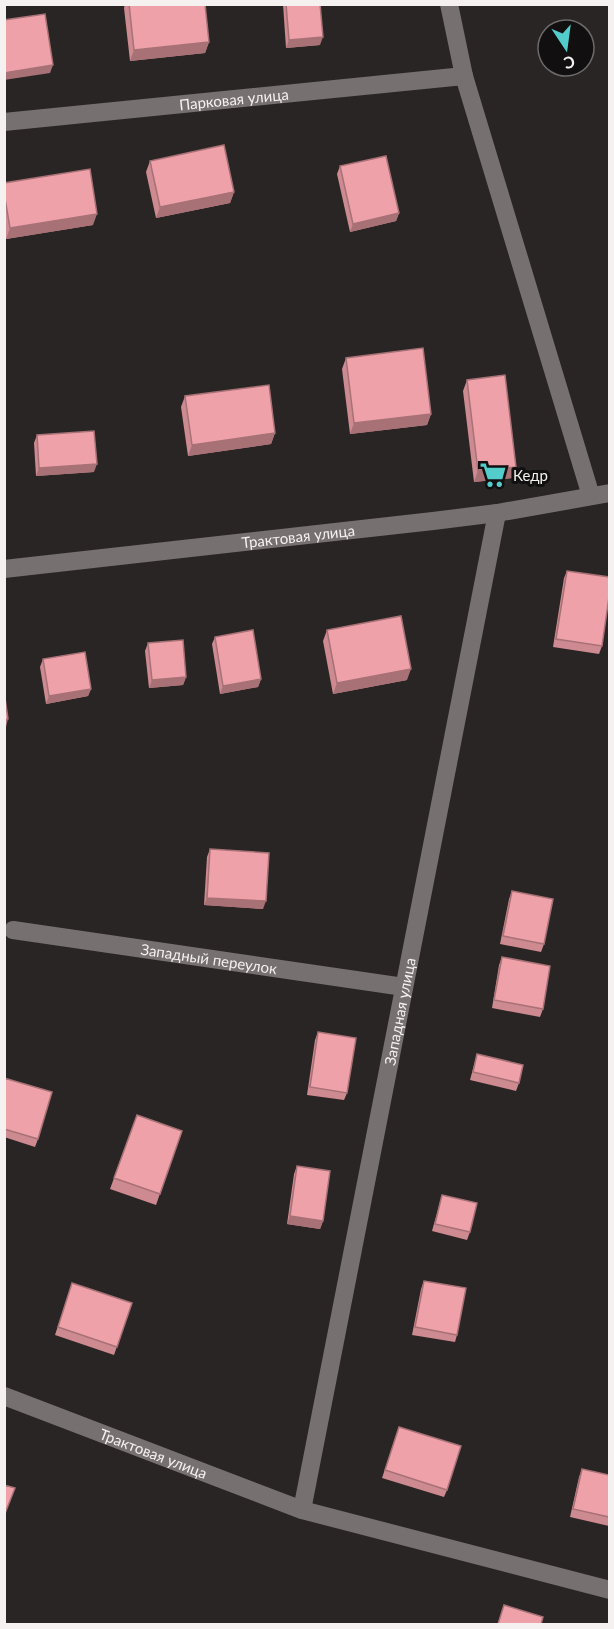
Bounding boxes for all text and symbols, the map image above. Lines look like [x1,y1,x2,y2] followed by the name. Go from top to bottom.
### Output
[536,18,596,78] north arrow
[562,53,577,74] text: С
[178,85,289,113] street label: Парковая улица
[478,460,508,490] supermarket icon: Кедр
[513,466,548,484] place label: Кедр
[241,521,356,551] street label: Трактовая улица
[140,940,279,977] street label: Западный переулок
[380,956,419,1067] street label: Западная улица
[97,1424,210,1482] street label: Трактовая улица

